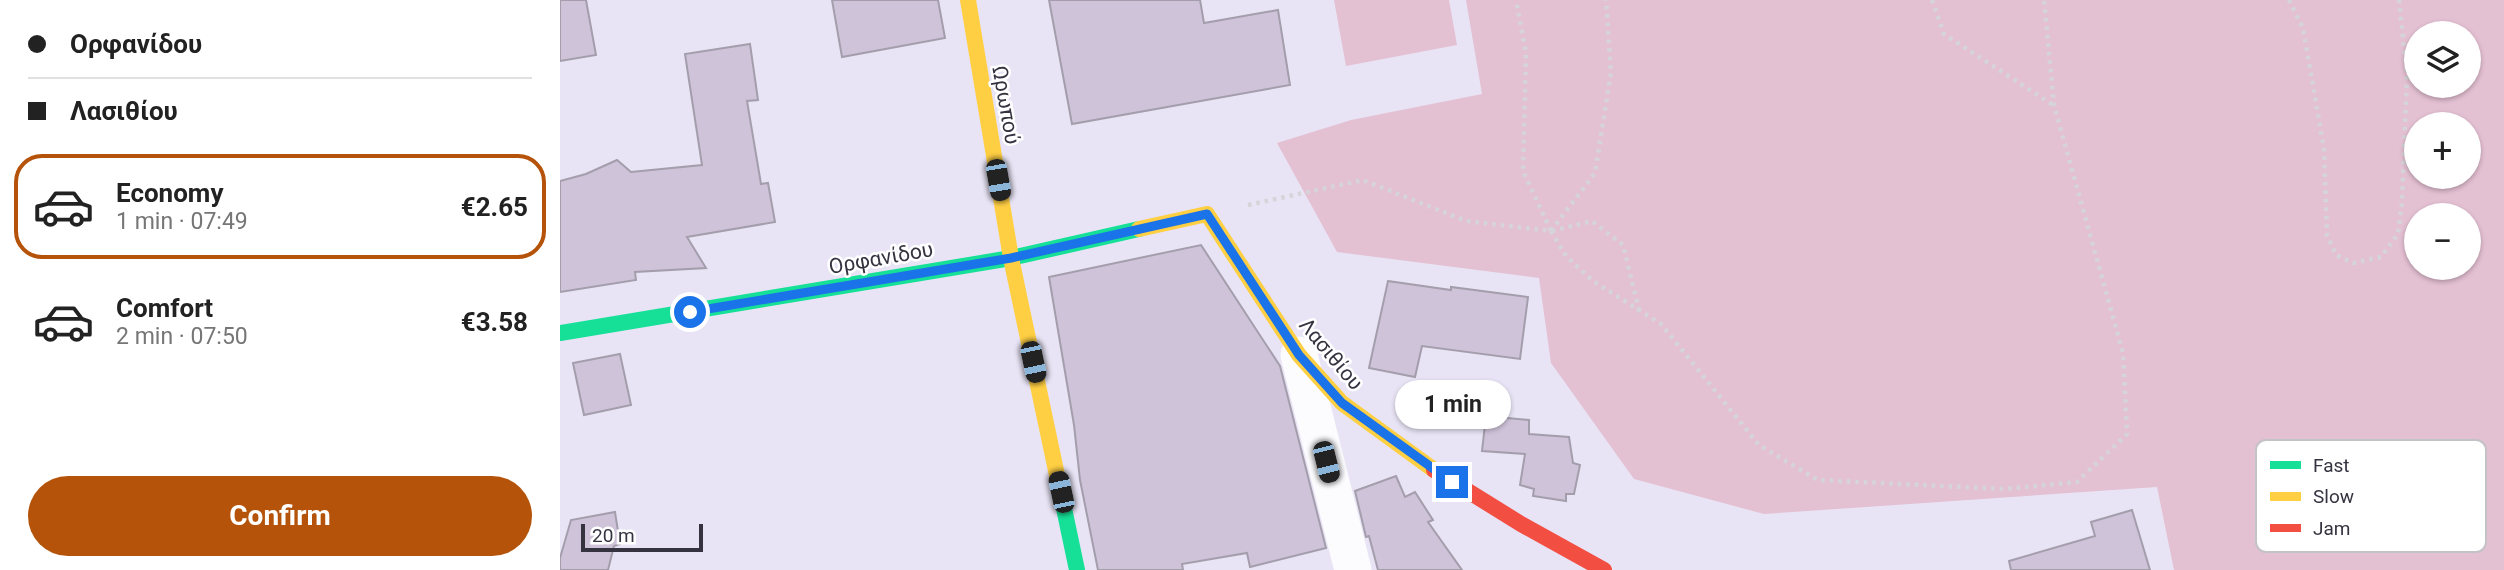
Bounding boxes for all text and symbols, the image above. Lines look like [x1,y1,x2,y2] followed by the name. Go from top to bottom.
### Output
[2404,21,2481,280] map controls
[2404,21,2481,98] button: layers
[70,29,202,59] text: Ορφανίδου
[987,64,1025,146] street label: Ωρωπού
[70,96,178,126] text: Λασιθίου
[2404,112,2481,189] button: +
[985,157,1012,203] car
[32,175,95,238] icon: car
[116,178,223,208] text: Economy
[461,192,528,222] text: €2.65
[2404,203,2481,280] button: −
[116,208,248,235] text: 1 min · 07:49
[827,237,935,279] street label: Ορφανίδου
[32,290,95,353] icon: car
[116,293,213,323] text: Comfort
[674,296,706,328] route start
[461,307,528,337] text: €3.58
[1294,313,1368,395] street label: Λασιθίου
[116,323,248,350] text: 2 min · 07:50
[1019,339,1048,385] car
[1394,380,1510,430] callout: 1 min
[1424,391,1482,418] text: 1 min
[1311,439,1342,485] car
[2256,440,2486,552] legend
[2313,454,2350,477] text: Fast
[1436,466,1468,498] route end
[1047,469,1076,515] car
[28,476,532,556] button: Confirm
[2313,485,2354,508] text: Slow
[2313,517,2350,540] text: Jam
[581,521,704,553] scale bar
[592,524,635,547] text: 20 m

